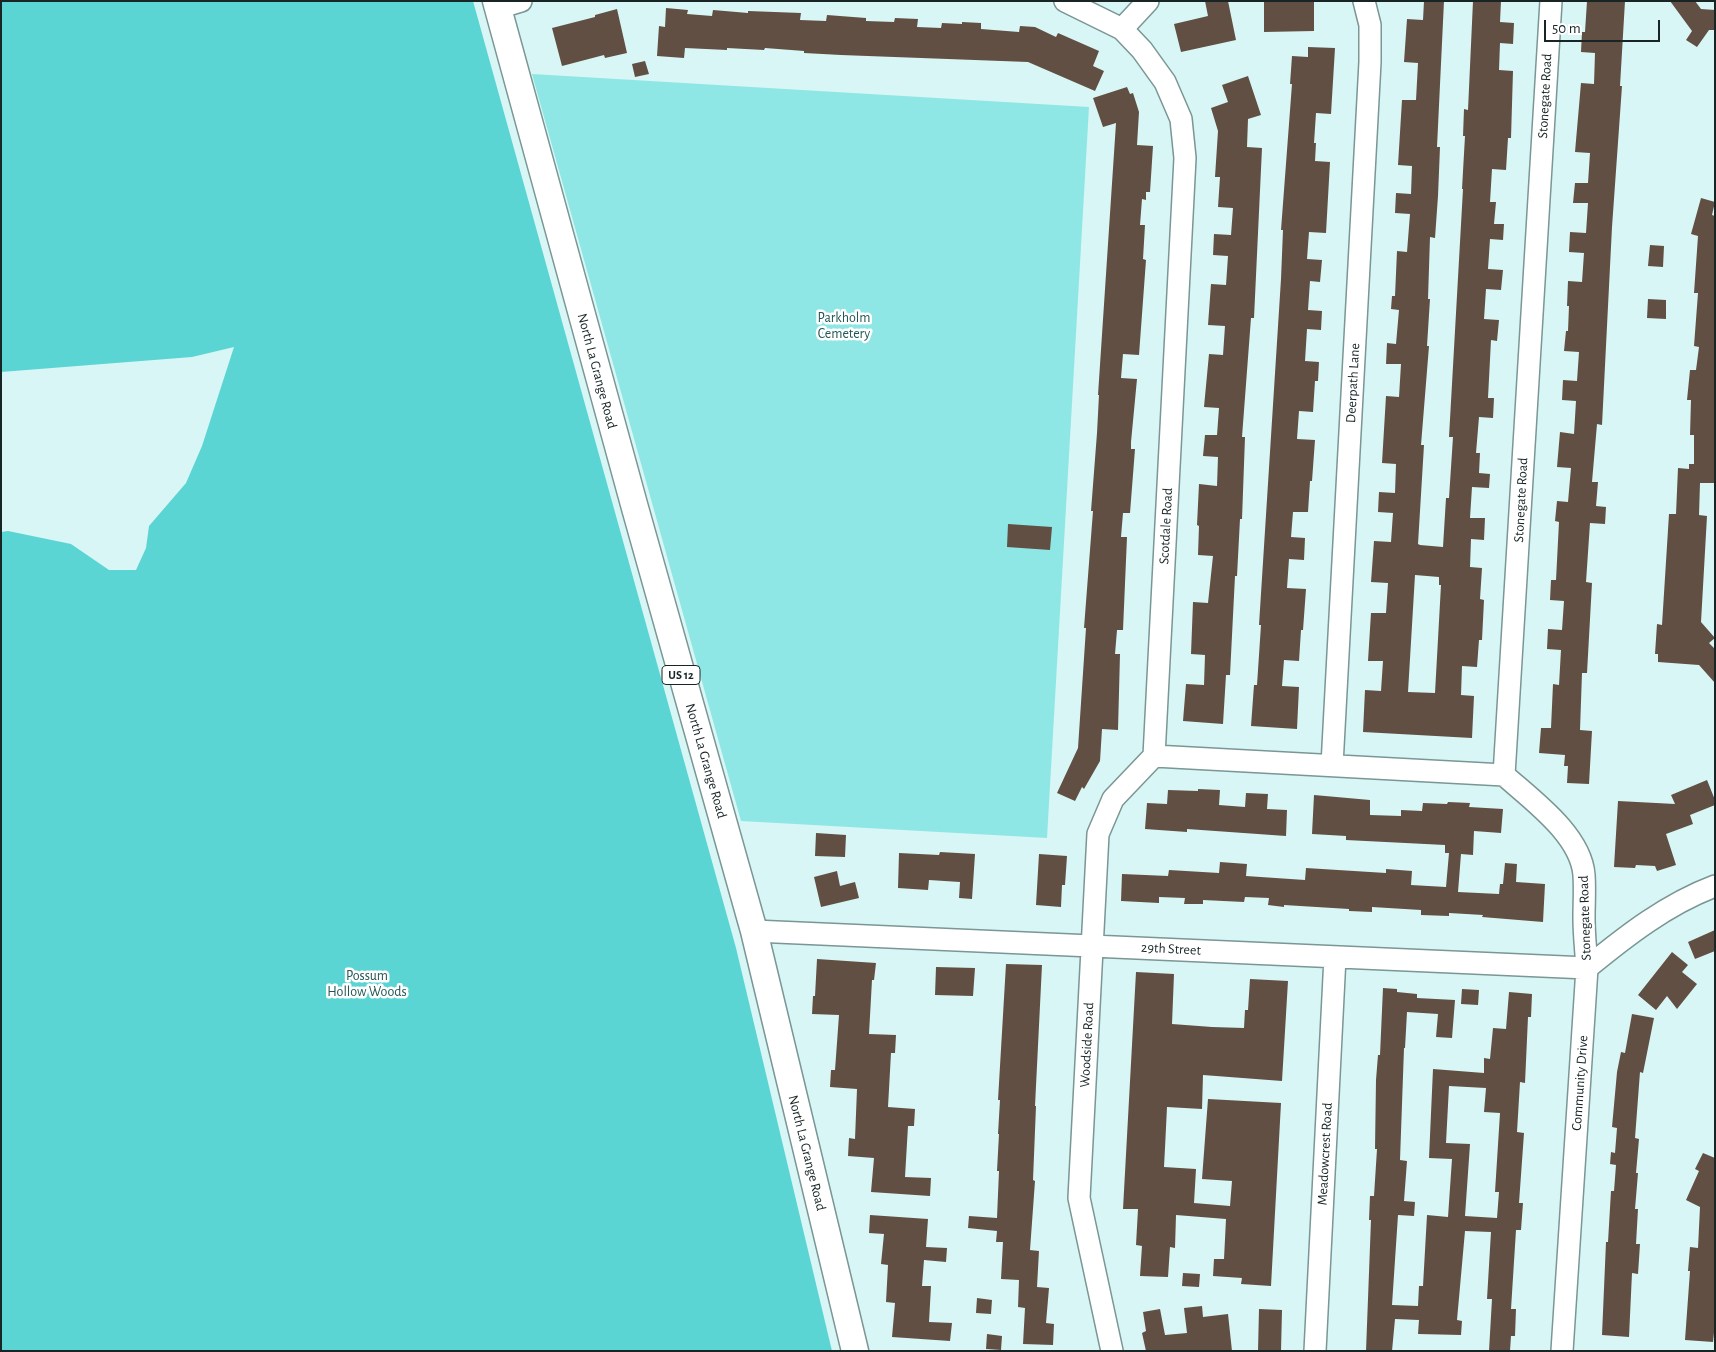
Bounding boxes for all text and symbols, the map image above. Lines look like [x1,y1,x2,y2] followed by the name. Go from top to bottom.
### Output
[1546,10,1662,42] scale bar
[1552,21,1581,36] text: 50 m
[1534,53,1556,139] street label: Stonegate Road
[818,310,870,342] park label: Parkholm Cemetery
[574,312,620,430] street label: North La Grange Road
[1343,343,1363,423] street label: Deerpath Lane
[1510,457,1532,543] street label: Stonegate Road
[1156,487,1176,565] street label: Scotdale Road
[662,666,700,684] road number: US 12
[682,702,730,820] street label: North La Grange Road
[1575,875,1595,961] street label: Stonegate Road
[1141,939,1201,959] street label: 29th Street
[327,968,407,1000] park label: Possum Hollow Woods
[1076,1002,1098,1088] street label: Woodside Road
[1568,1035,1592,1131] street label: Community Drive
[784,1093,830,1213] street label: North La Grange Road
[1314,1102,1336,1206] street label: Meadowcrest Road

